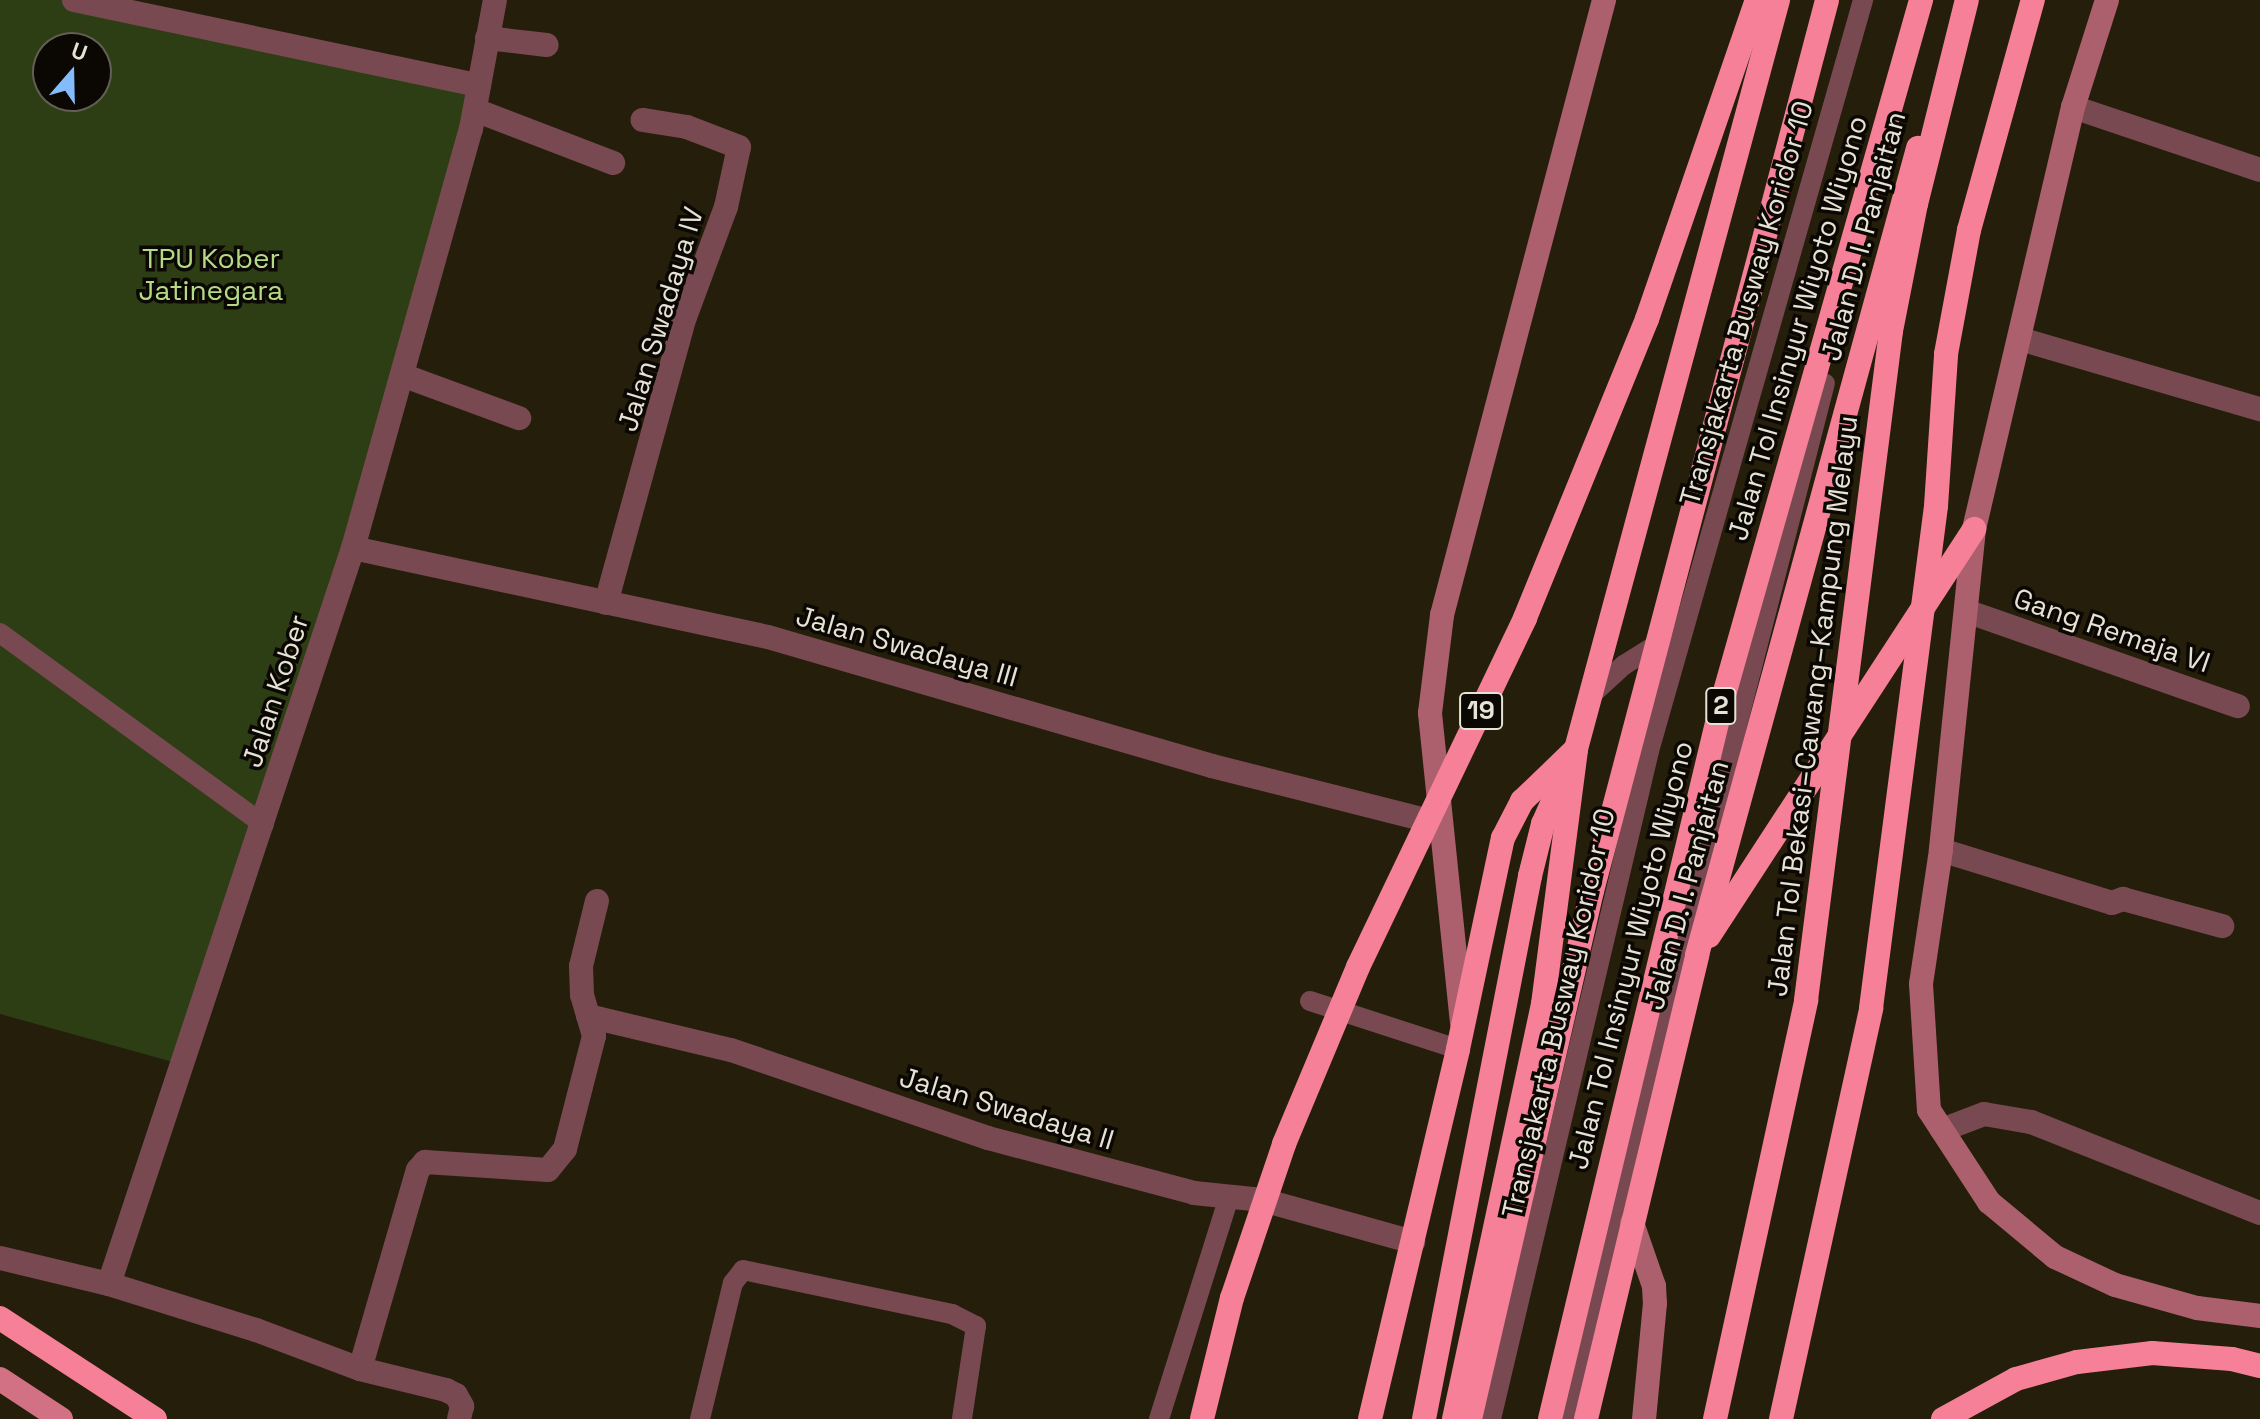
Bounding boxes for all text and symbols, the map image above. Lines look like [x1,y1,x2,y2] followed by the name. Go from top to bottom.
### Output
[32,32,112,112] north arrow
[68,36,91,67] text: U
[1672,97,1820,509] street label: Transjakarta Busway Koridor 10
[1813,107,1913,365] street label: Jalan D. I. Panjaitan
[1720,111,1874,545] street label: Jalan Tol Insinyur Wiyoto Wiyono
[610,203,710,435] street label: Jalan Swadaya IV
[139,241,283,307] park label: TPU Kober Jatinegara
[1760,413,1864,999] street label: Jalan Tol Bekasi–Cawang–Kampung Melayu
[2009,581,2215,679] street label: Gang Remaja VI
[792,598,1022,694] street label: Jalan Swadaya III
[235,611,315,771] street label: Jalan Kober
[1705,684,1737,728] road number: 2
[1459,689,1503,733] road number: 19
[1560,737,1700,1173] street label: Jalan Tol Insinyur Wiyoto Wiyono
[1636,756,1736,1014] street label: Jalan D. I. Panjaitan
[1494,805,1622,1221] street label: Transjakarta Busway Koridor 10
[896,1059,1118,1157] street label: Jalan Swadaya II

